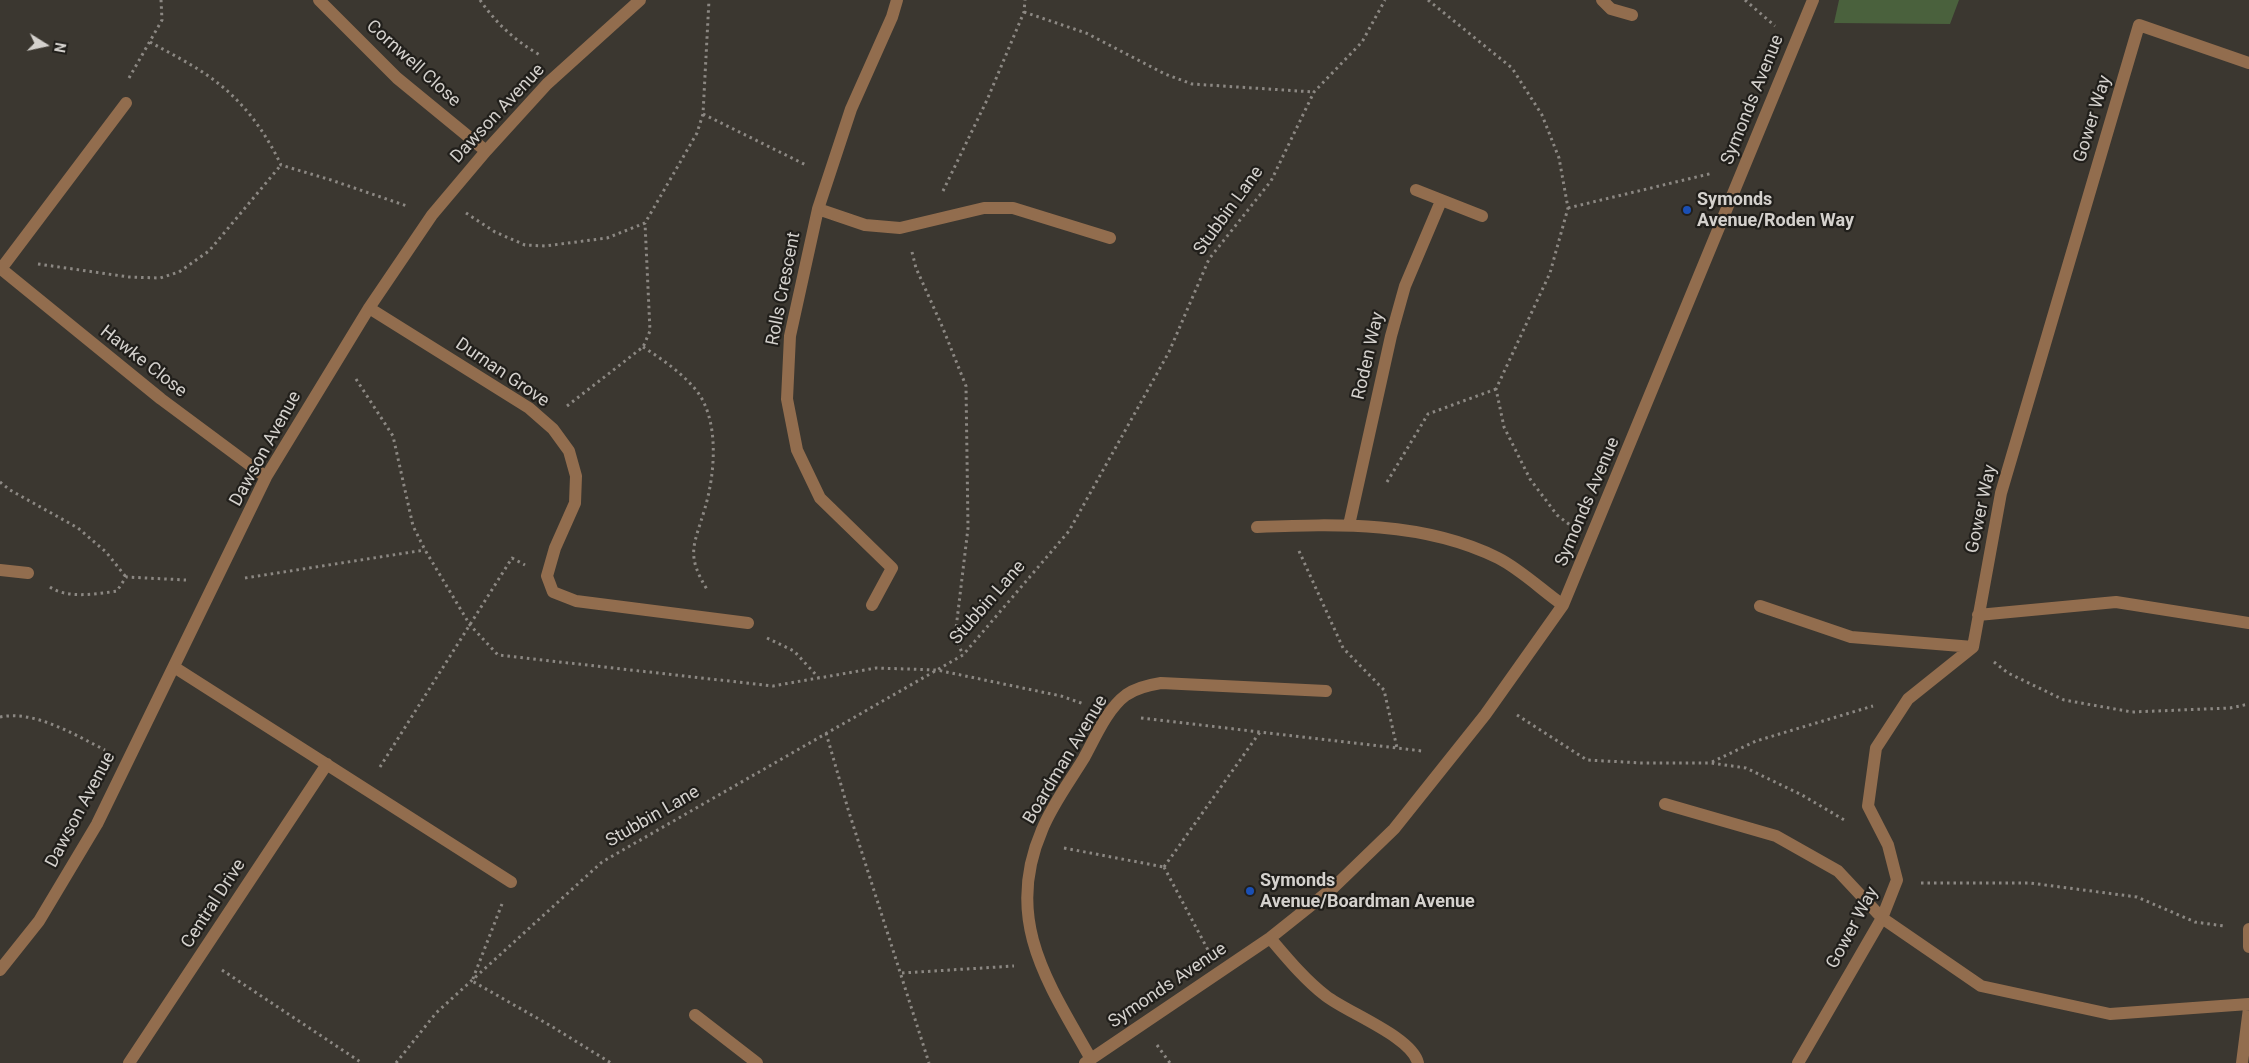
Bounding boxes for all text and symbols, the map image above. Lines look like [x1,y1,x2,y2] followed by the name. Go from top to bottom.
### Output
[361,16,465,112] street label: Cornwell Close
[20,20,70,70] north arrow
[1717,32,1789,168] street label: Symonds Avenue
[51,41,69,54] text: N
[446,60,550,168] street label: Dawson Avenue
[2070,73,2116,165] street label: Gower Way
[1190,162,1268,260] street label: Stubbin Lane
[1697,189,1854,232] place label: Symonds Avenue/Roden Way
[1681,204,1693,216] marker: Symonds Avenue/Roden Way
[762,230,806,348] street label: Rolls Crescent
[1348,310,1390,402] street label: Roden Way
[95,321,191,403] street label: Hawke Close
[451,334,553,412] street label: Durnan Grove
[226,388,306,510] street label: Dawson Avenue
[1551,434,1625,570] street label: Symonds Avenue
[1962,463,2002,555] street label: Gower Way
[946,556,1030,650] street label: Stubbin Lane
[1019,692,1113,828] street label: Boardman Avenue
[41,748,121,872] street label: Dawson Avenue
[602,782,704,852] street label: Stubbin Lane
[177,855,251,953] street label: Central Drive
[1260,870,1475,912] place label: Symonds Avenue/Boardman Avenue
[1822,883,1884,973] street label: Gower Way
[1244,885,1256,897] marker: Symonds Avenue/Boardman Avenue
[1105,938,1231,1034] street label: Symonds Avenue

